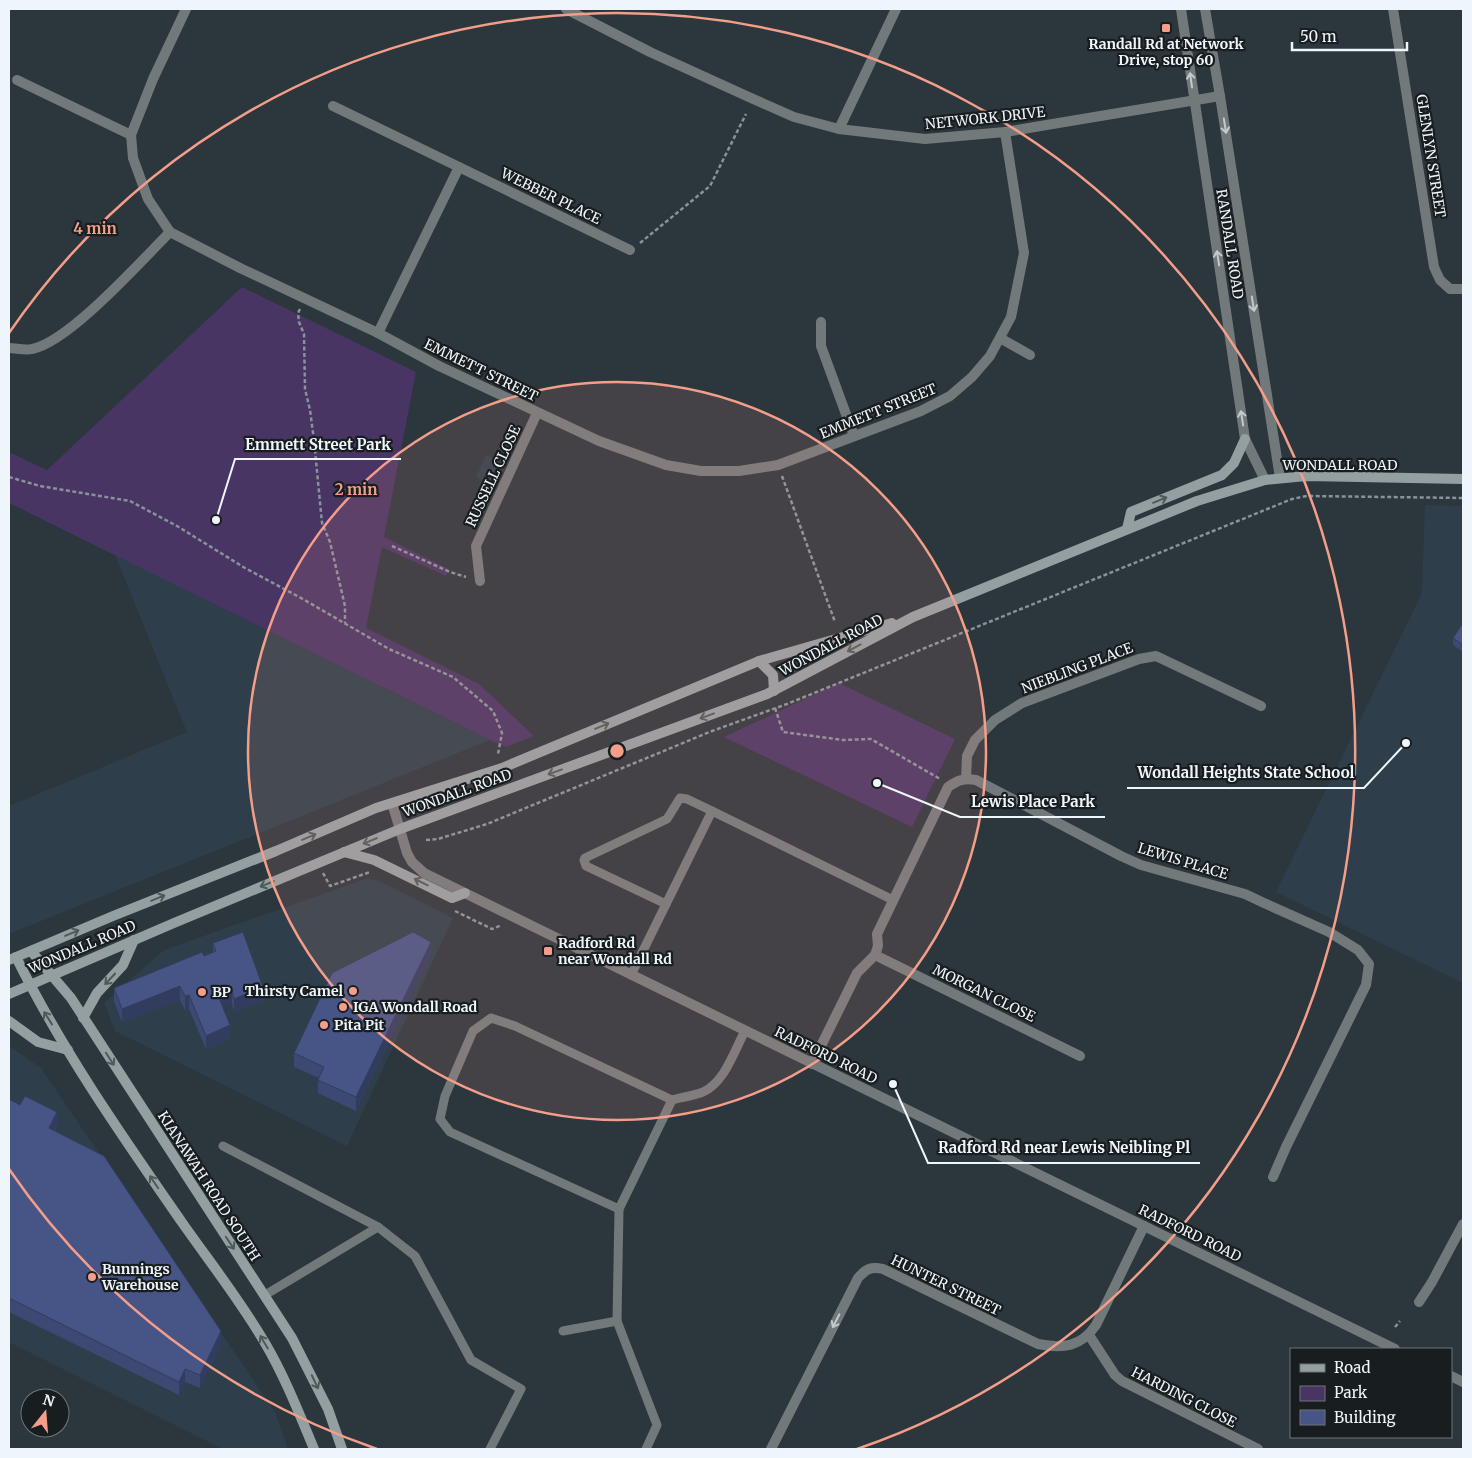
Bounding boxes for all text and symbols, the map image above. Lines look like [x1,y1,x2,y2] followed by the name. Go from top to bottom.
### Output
[1292,20,1407,52] scale bar
[1160,22,1172,34] marker: Randall Rd at Network Drive, stop 60
[1300,27,1337,46] text: 50 m
[1089,35,1244,69] place label: Randall Rd at Network Drive, stop 60
[1186,72,1196,88] one-way arrow
[1412,93,1450,219] street label: GLENLYN STREET
[924,103,1046,133] street label: NETWORK DRIVE
[1220,117,1230,133] one-way arrow
[497,164,604,228] street label: WEBBER PLACE
[1212,188,1248,301] street label: RANDALL ROAD
[73,219,117,238] text: 4 min
[1212,250,1222,266] one-way arrow
[1248,295,1258,311] one-way arrow
[421,335,541,405] street label: EMMETT STREET
[817,379,939,443] street label: EMMETT STREET
[1237,411,1247,427] one-way arrow
[462,422,524,530] street label: RUSSELL CLOSE
[235,429,401,459] callout: Emmett Street Park
[245,435,391,454] text: Emmett Street Park
[1282,456,1398,474] street label: WONDALL ROAD
[335,480,377,499] text: 2 min
[1152,495,1167,505] one-way arrow
[775,610,886,680] street label: WONDALL ROAD
[1019,638,1135,697] street label: NIEBLING PLACE
[847,643,862,653] one-way arrow
[700,712,716,721] one-way arrow
[594,721,609,731] one-way arrow
[608,742,626,760] centre of rings
[1127,758,1364,788] callout: Wondall Heights State School
[1137,763,1355,782] text: Wondall Heights State School
[399,765,515,821] street label: WONDALL ROAD
[548,768,563,777] one-way arrow
[960,787,1105,817] callout: Lewis Place Park
[971,792,1095,811] text: Lewis Place Park
[301,832,316,841] one-way arrow
[363,837,378,847] one-way arrow
[1136,839,1231,883] street label: LEWIS PLACE
[414,877,429,887] one-way arrow
[260,880,275,889] one-way arrow
[150,892,165,902] one-way arrow
[25,916,139,978] street label: WONDALL ROAD
[64,927,79,937] one-way arrow
[558,934,672,968] place label: Radford Rd near Wondall Rd
[542,945,554,957] marker: Radford Rd near Wondall Rd
[930,960,1038,1026] street label: MORGAN CLOSE
[104,973,116,986] one-way arrow
[245,982,343,1000] place label: Thirsty Camel
[212,983,231,1001] place label: BP
[347,985,359,997] marker: Thirsty Camel
[196,986,208,998] marker: BP
[353,998,478,1016] place label: IGA Wondall Road
[337,1001,349,1013] marker: IGA Wondall Road
[43,1011,53,1025] one-way arrow
[334,1016,385,1034] place label: Pita Pit
[318,1019,330,1031] marker: Pita Pit
[772,1022,881,1088] street label: RADFORD ROAD
[105,1051,115,1065] one-way arrow
[154,1108,264,1264] street label: KIANAWAH ROAD SOUTH
[928,1133,1200,1163] callout: Radford Rd near Lewis Neibling Pl
[938,1138,1190,1157] text: Radford Rd near Lewis Neibling Pl
[149,1175,159,1189] one-way arrow
[1136,1200,1245,1266] street label: RADFORD ROAD
[225,1236,235,1250] one-way arrow
[888,1251,1004,1319] street label: HUNTER STREET
[101,1260,179,1294] place label: Bunnings Warehouse
[86,1271,98,1283] marker: Bunnings Warehouse
[831,1313,840,1328] one-way arrow
[258,1335,268,1349] one-way arrow
[1290,1348,1452,1438] legend
[1334,1358,1370,1377] text: Road
[1128,1363,1240,1431] street label: HARDING CLOSE
[310,1374,320,1389] one-way arrow
[1334,1383,1368,1402] text: Park
[20,1388,70,1438] north arrow
[41,1390,57,1411] text: N
[1334,1408,1396,1427] text: Building

